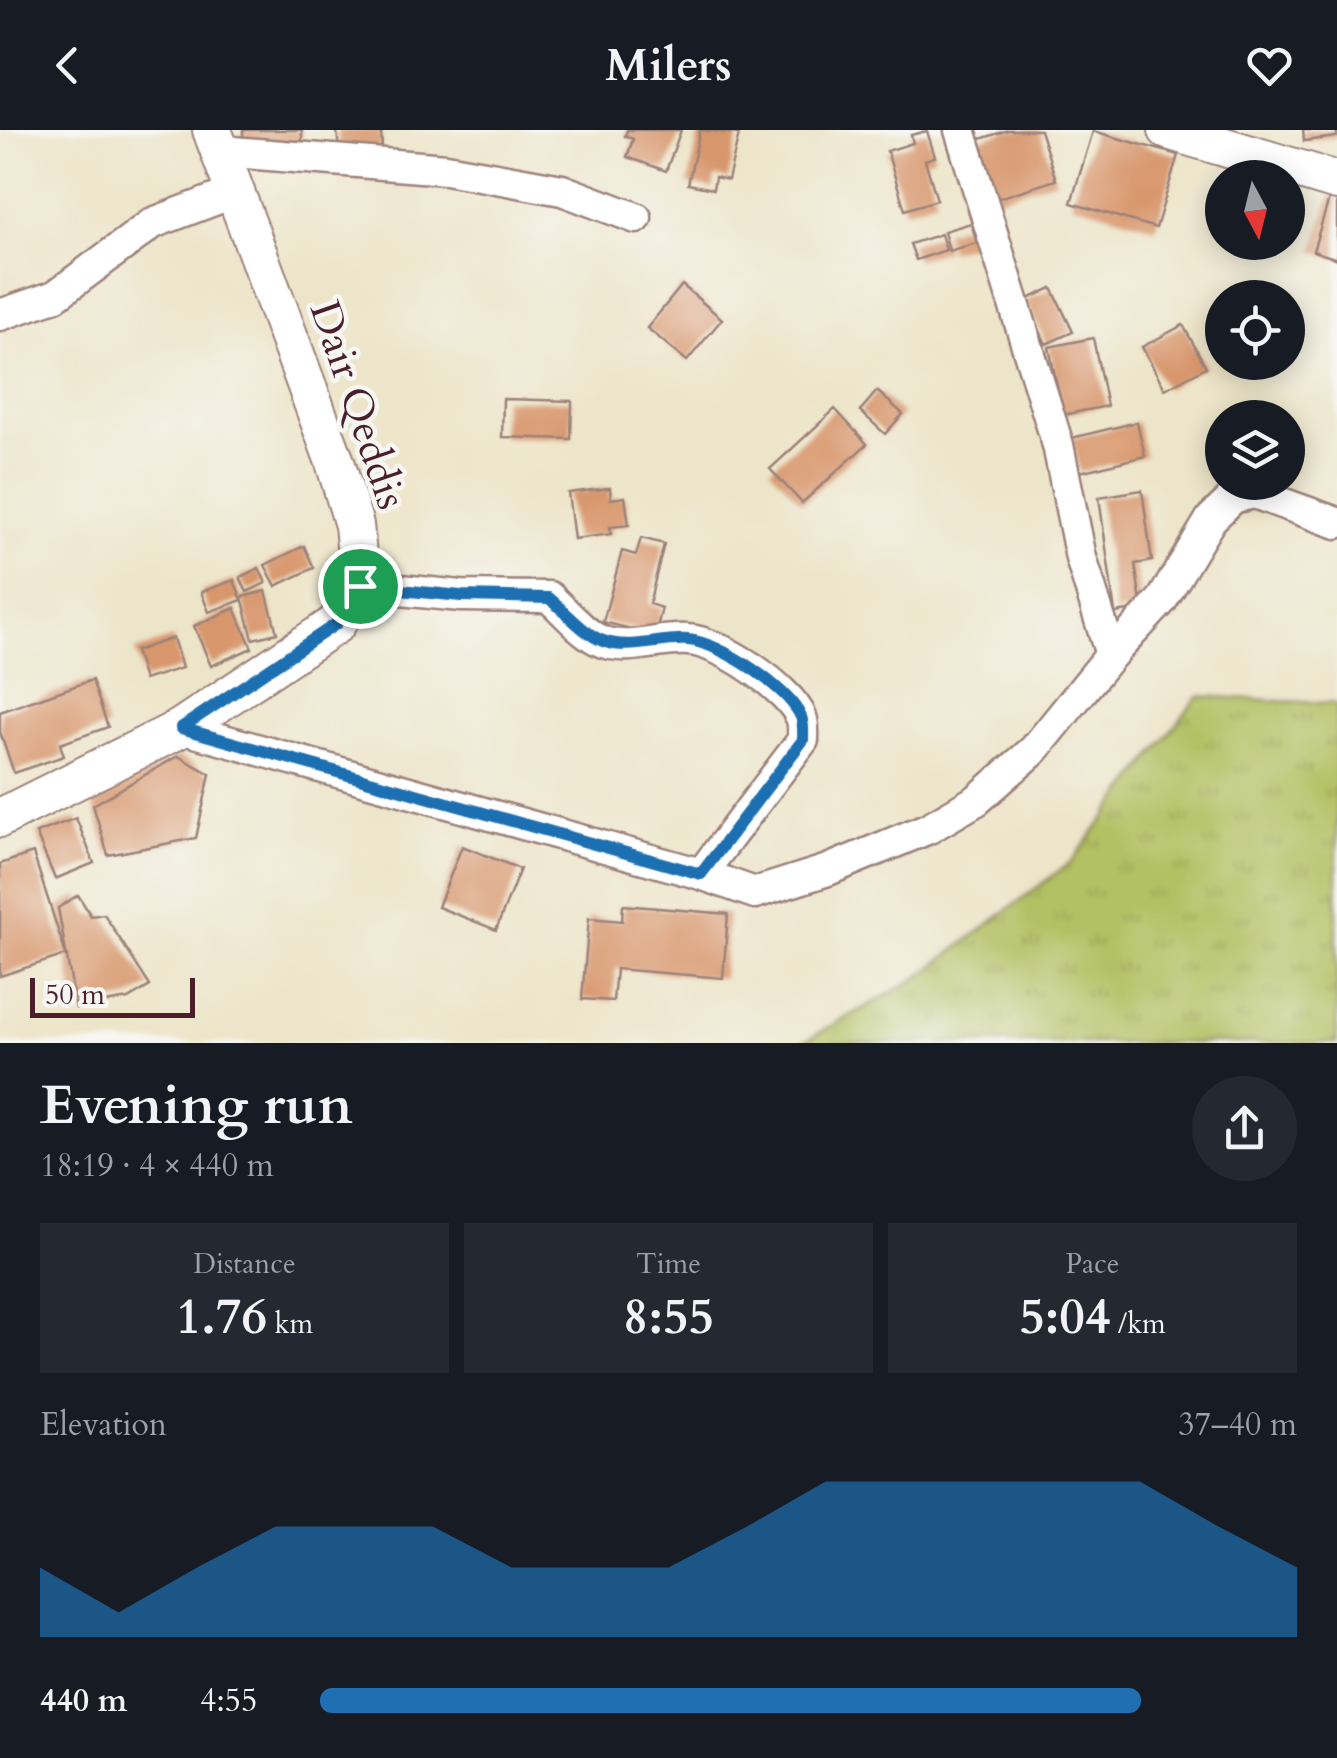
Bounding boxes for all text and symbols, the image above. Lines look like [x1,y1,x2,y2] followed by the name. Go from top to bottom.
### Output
[605,35,732,96] text: Milers
[40,38,95,93] icon: back
[1242,38,1297,93] icon: heart
[1205,160,1305,260] north arrow
[1205,160,1305,500] map controls
[1205,280,1305,380] button: locate
[296,293,420,517] street label: Dair Qeddis
[1205,400,1305,500] button: layers
[318,544,403,629] pin
[333,559,388,614] icon: arrive
[30,973,195,1018] scale bar
[45,976,105,1014] text: 50 m
[40,1069,353,1143] text: Evening run
[1192,1076,1297,1181] button: share
[40,1144,274,1188] text: 18:19 · 4 × 440 m
[193,1245,296,1283] text: Distance
[636,1245,701,1283] text: Time
[1065,1245,1120,1283] text: Pace
[176,1283,267,1351] text: 1.76
[623,1283,714,1351] text: 8:55
[1019,1283,1111,1351] text: 5:04
[267,1305,313,1343] text: km
[1111,1305,1166,1343] text: /km
[40,1403,167,1447] text: Elevation
[1178,1403,1297,1447] text: 37–40 m
[40,1679,127,1723] text: 440 m
[200,1679,257,1723] text: 4:55

